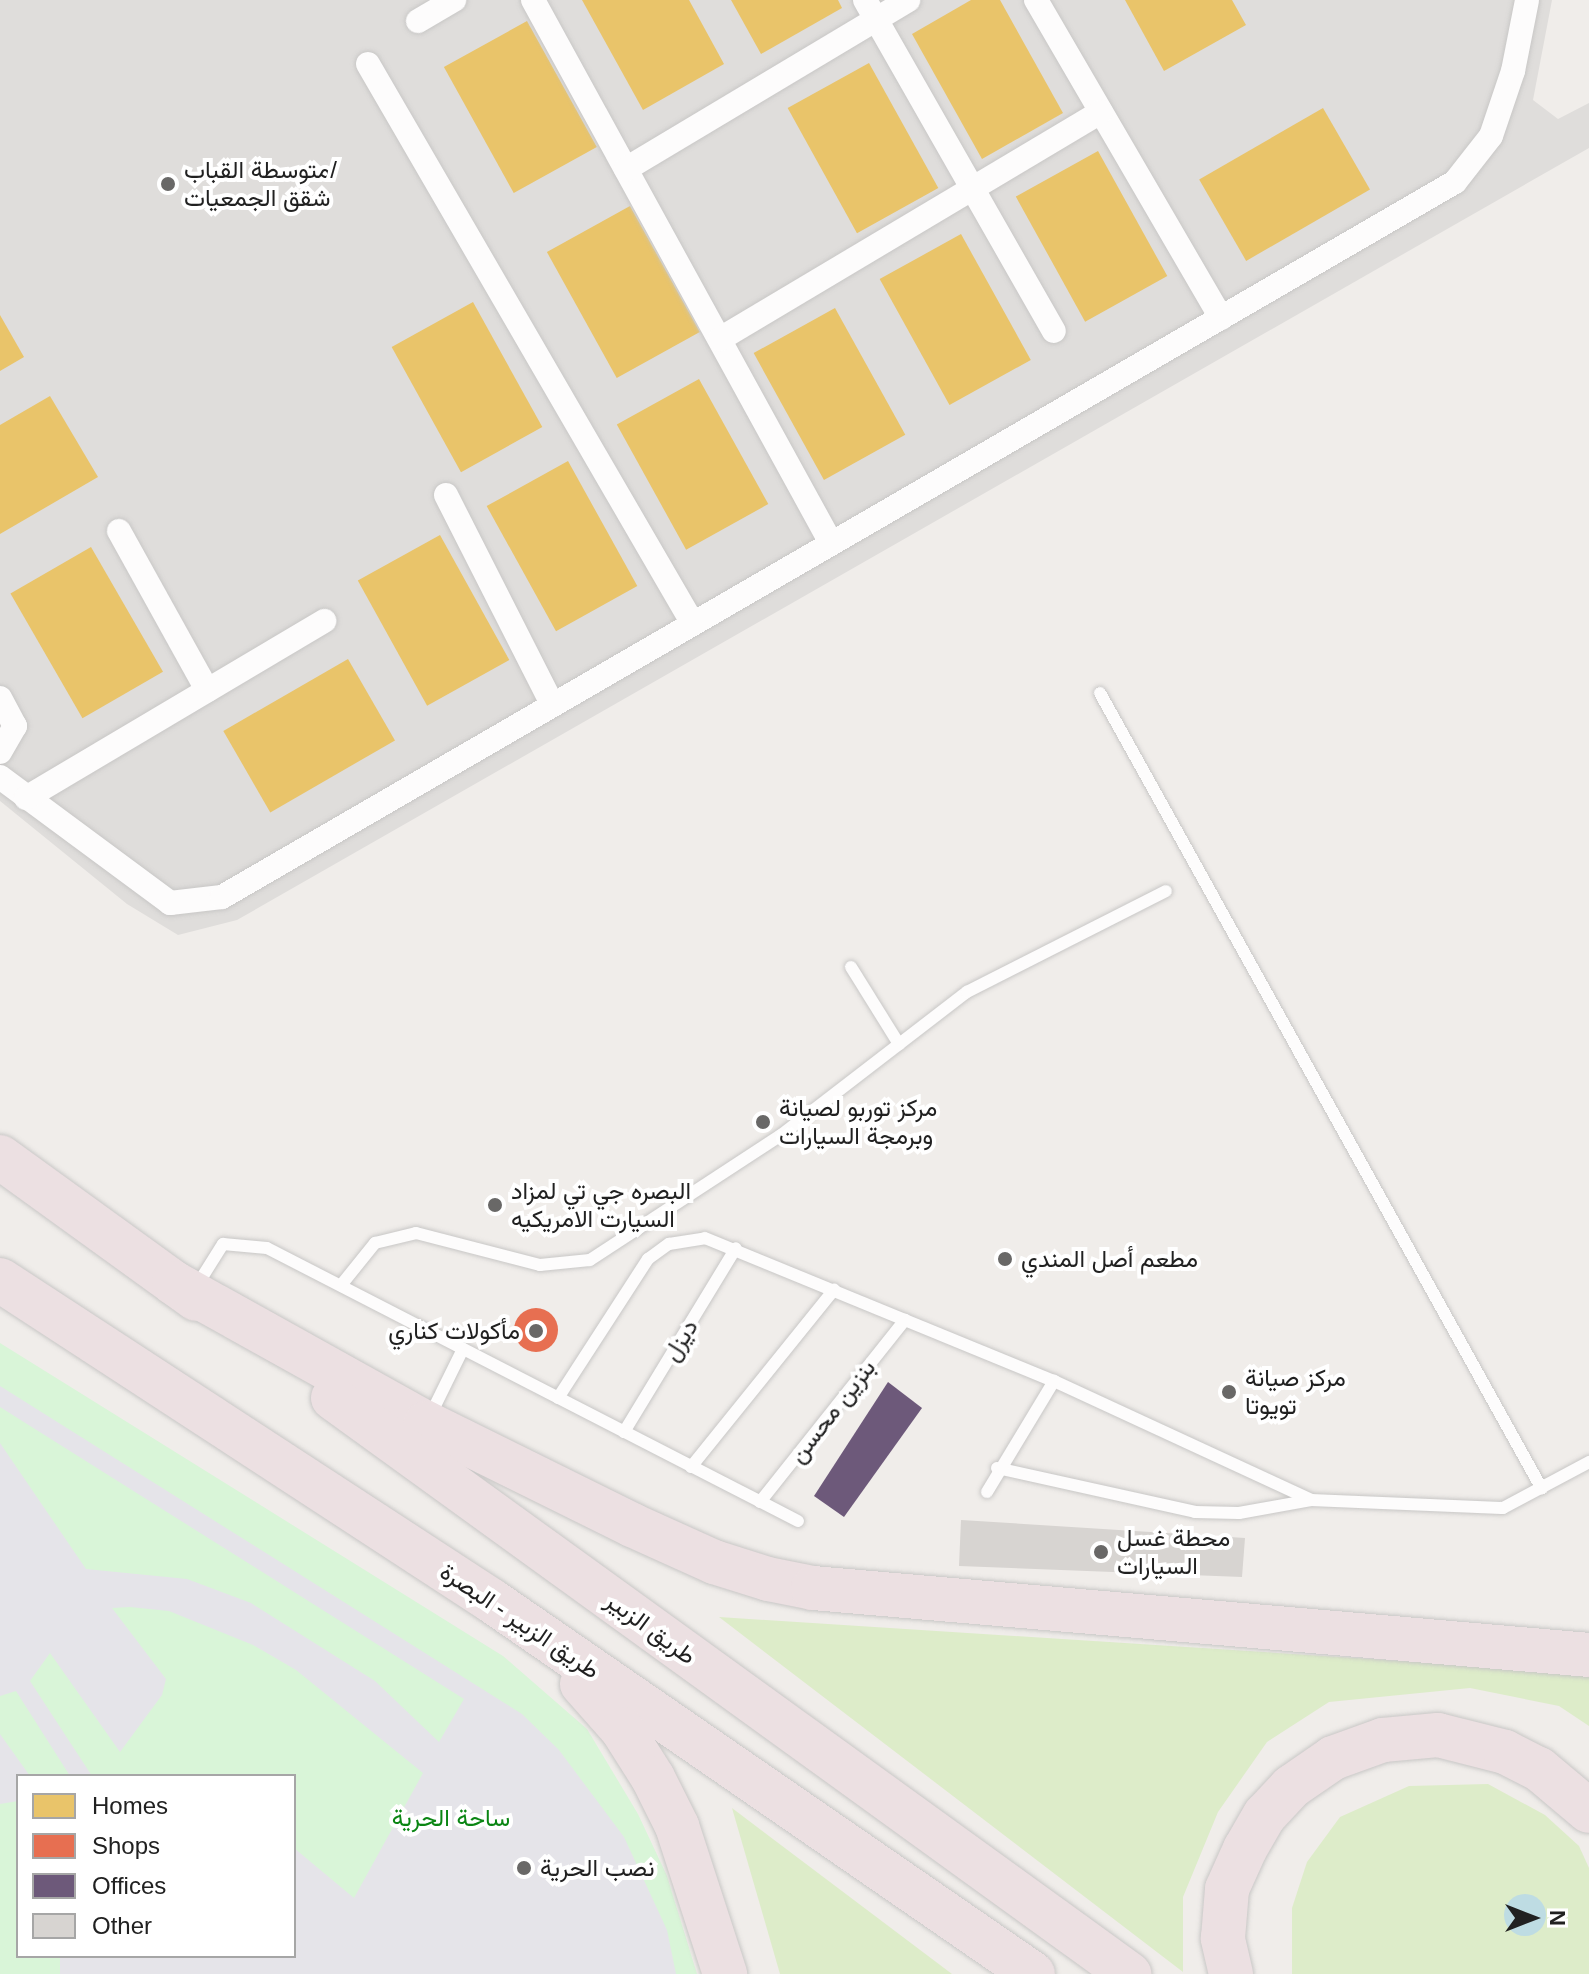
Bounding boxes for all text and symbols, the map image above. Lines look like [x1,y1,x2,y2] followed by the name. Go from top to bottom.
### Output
[184,156,337,212] place label: متوسطة القباب/ شقق الجمعيات
[159,175,177,193] marker: متوسطة القباب/ شقق الجمعيات
[779,1094,937,1150] place label: مركز توربو لصيانة وبرمجة السيارات
[754,1113,772,1131] marker: مركز توربو لصيانة وبرمجة السيارات
[511,1177,691,1233] place label: البصره جي تي لمزاد السيارت الامريكيه
[486,1196,504,1214] marker: البصره جي تي لمزاد السيارت الامريكيه
[1021,1245,1198,1273] place label: مطعم أصل المندي
[996,1250,1014,1268] marker: مطعم أصل المندي
[656,1314,704,1366] street label: ديزل
[388,1317,520,1345] place label: مأكولات كناري
[527,1322,545,1340] marker: مأكولات كناري
[783,1354,881,1468] street label: بنزين محسن
[1245,1364,1346,1420] place label: مركز صيانة تويوتا
[1220,1383,1238,1401] marker: مركز صيانة تويوتا
[1117,1524,1230,1580] place label: محطة غسل السيارات
[1092,1543,1110,1561] marker: محطة غسل السيارات
[435,1557,605,1685] street label: طريق الزبير - البصرة
[600,1586,702,1670] street label: طريق الزبير
[16,1774,296,1958] legend
[92,1792,168,1819] text: Homes
[392,1804,510,1832] park label: ساحة الحرية
[92,1832,160,1859] text: Shops
[540,1854,654,1882] place label: نصب الحرية
[515,1859,533,1877] marker: نصب الحرية
[92,1872,166,1899] text: Offices
[1493,1878,1573,1958] north arrow
[1545,1910,1570,1926] text: N
[92,1912,152,1939] text: Other

